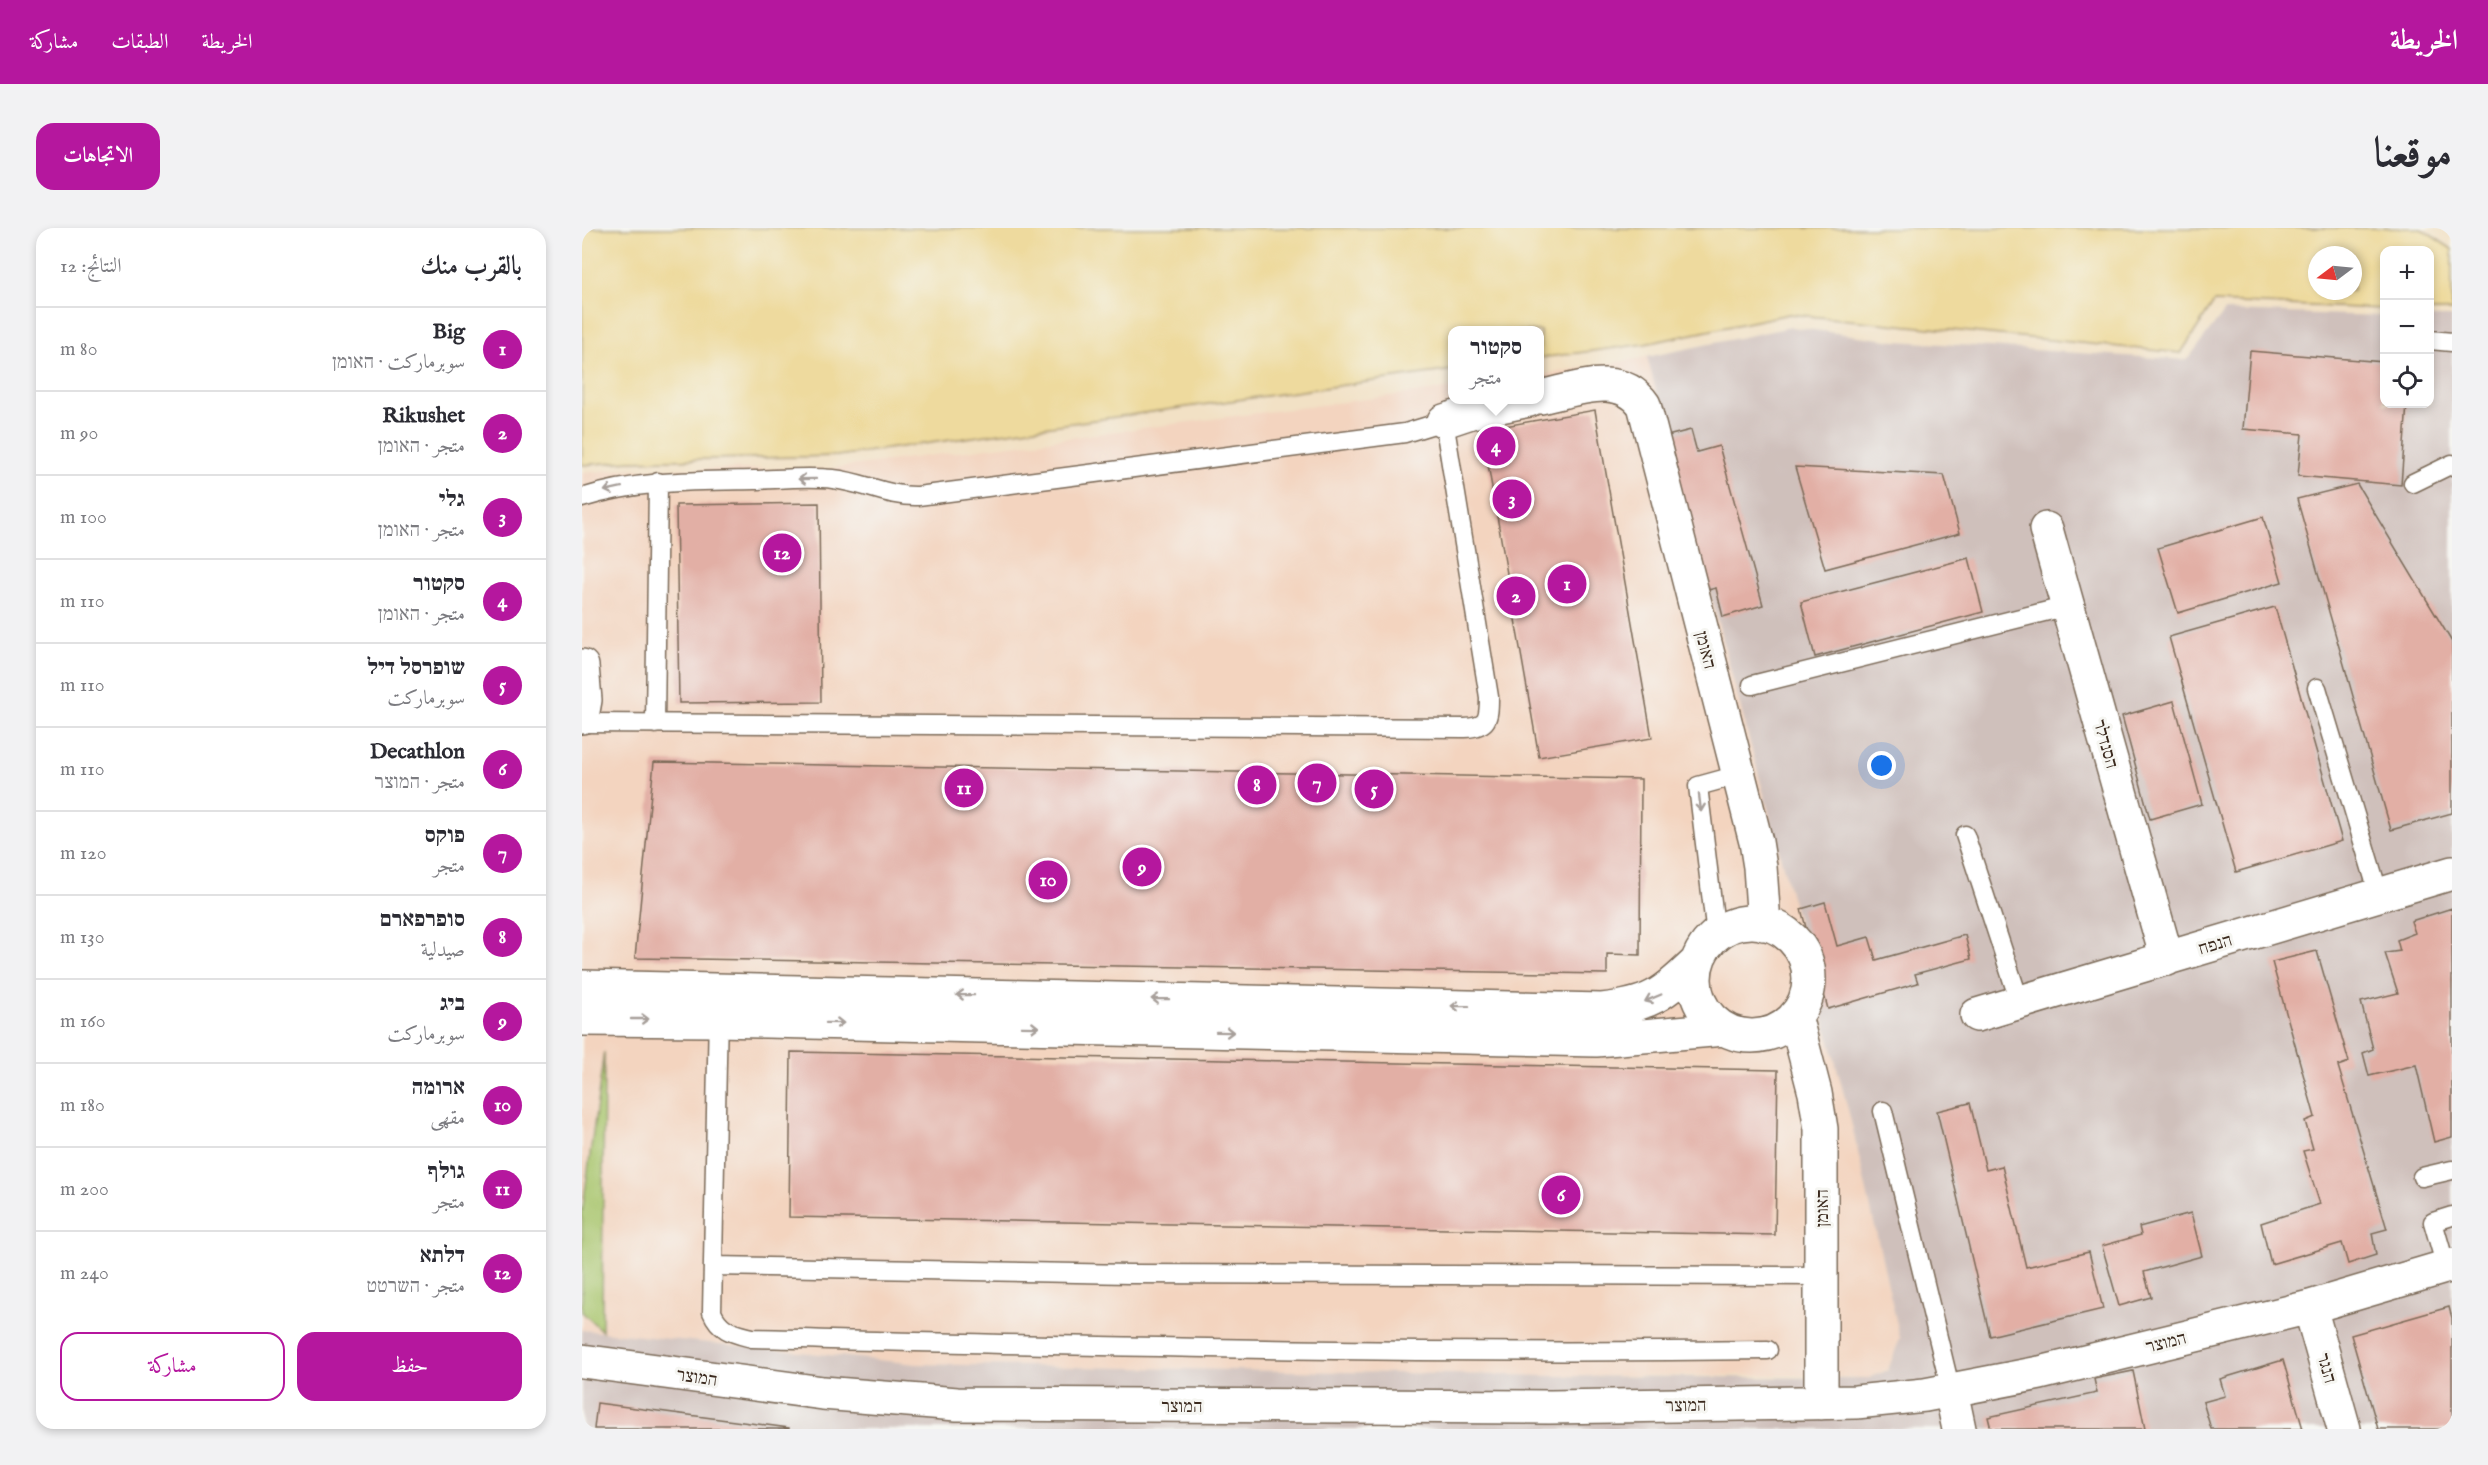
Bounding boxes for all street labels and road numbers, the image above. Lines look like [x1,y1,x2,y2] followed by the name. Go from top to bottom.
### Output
[1689,629,1720,671] street label: האומן
[2087,717,2122,771] street label: הסנדלר
[2196,929,2235,961] street label: הנפח
[1812,1189,1835,1227] street label: האומן
[2144,1327,2189,1360] street label: המוצר
[2310,1351,2341,1386] street label: הנגר
[675,1364,719,1393] street label: המוצר
[1665,1395,1707,1418] street label: המוצר
[1162,1396,1202,1419] street label: המוצר

